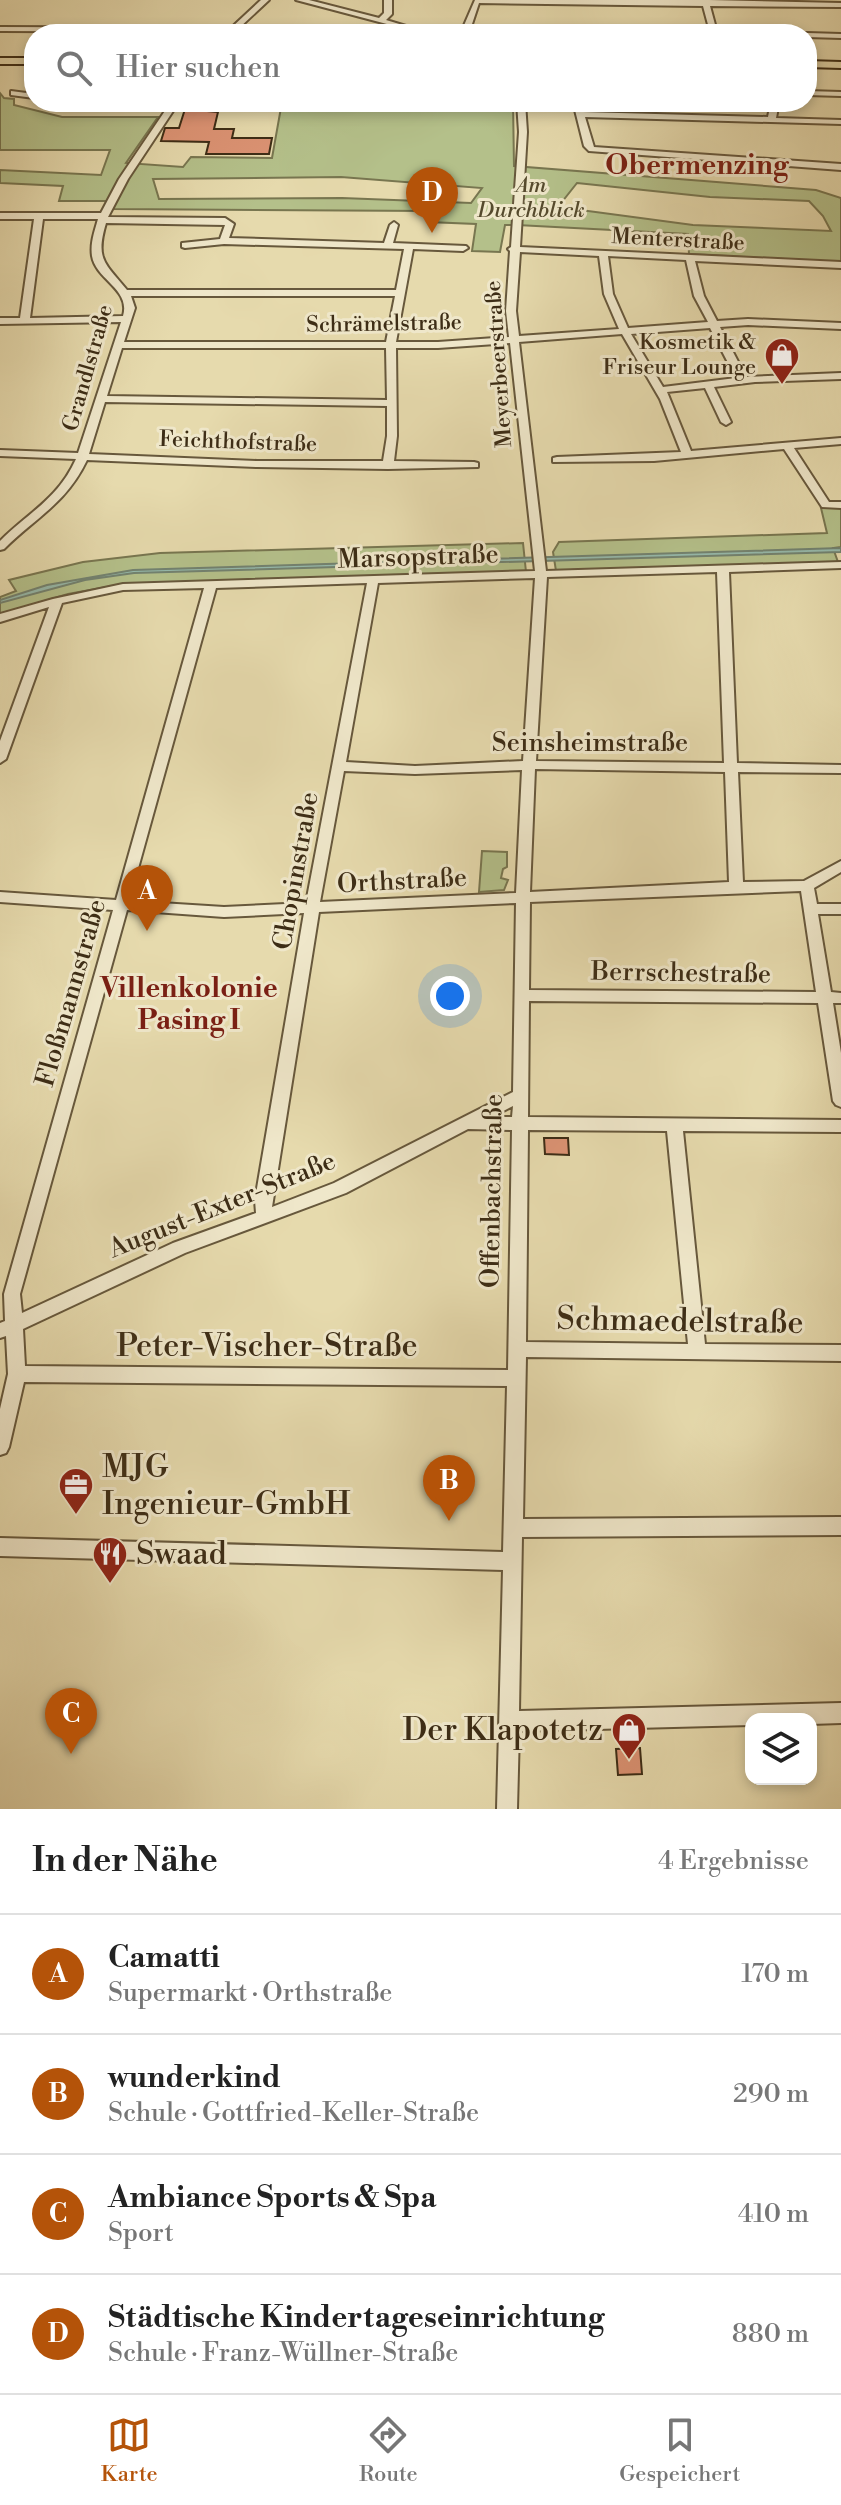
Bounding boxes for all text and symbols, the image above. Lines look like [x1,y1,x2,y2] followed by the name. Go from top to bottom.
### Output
[24,24,817,112] search box
[52,46,96,90] icon: search
[116,49,280,87] text: Hier suchen
[605,148,790,183] district label: Obermenzing
[406,167,458,233] pin: D
[476,172,585,224] park label: Am Durchblick
[611,223,745,257] street label: Menterstraße
[480,280,518,448] street label: Meyerbeerstraße
[57,302,119,434] street label: Grandlstraße
[306,309,462,339] street label: Schrämelstraße
[602,329,756,381] place label: Kosmetik & Friseur Lounge
[763,336,801,386] shop icon: Kosmetik & Friseur Lounge
[158,426,318,458] street label: Feichthofstraße
[337,538,499,576] street label: Marsopstraße
[492,727,688,759] street label: Seinsheimstraße
[266,789,326,953] street label: Chopinstraße
[336,862,468,900] street label: Orthstraße
[121,865,173,931] pin: A
[29,895,113,1091] street label: Floßmannstraße
[590,955,771,991] street label: Berrschestraße
[99,971,278,1038] district label: Villenkolonie Pasing I
[430,976,470,1016] your location
[474,1094,510,1288] street label: Offenbachstraße
[103,1145,340,1266] street label: August-Exter-Straße
[556,1299,804,1343] street label: Schmaedelstraße
[116,1326,418,1366] street label: Peter-Vischer-Straße
[102,1447,351,1524] place label: MJG Ingenieur-GmbH
[423,1455,475,1521] pin: B
[57,1466,95,1516] office icon: MJG Ingenieur-GmbH
[136,1534,227,1574] place label: Swaad
[91,1535,129,1585] restaurant icon: Swaad
[45,1688,97,1754] pin: C
[402,1710,603,1750] place label: Der Klapotetz
[610,1711,648,1761] shop icon: Der Klapotetz
[745,1713,817,1785] map controls
[745,1713,817,1785] button: layers
[32,1840,218,1882] text: In der Nähe
[658,1845,809,1877] text: 4 Ergebnisse
[108,1939,220,1977] text: Camatti
[49,1958,67,1990] text: A
[741,1958,809,1990] text: 170 m
[108,1977,392,2009] text: Supermarkt · Orthstraße
[108,2059,281,2097] text: wunderkind
[48,2078,68,2110] text: B
[733,2078,809,2110] text: 290 m
[108,2097,479,2129] text: Schule · Gottfried-Keller-Straße
[108,2179,437,2217] text: Ambiance Sports & Spa
[49,2198,67,2230] text: C
[738,2198,809,2230] text: 410 m
[108,2217,174,2249] text: Sport
[108,2299,604,2337] text: Städtische Kindertageseinrichtung
[48,2318,68,2350] text: D
[732,2318,809,2350] text: 880 m
[108,2337,458,2369] text: Schule · Franz-Wüllner-Straße
[101,2413,158,2488] tab: Karte
[359,2413,418,2488] tab: Route
[619,2413,740,2488] tab: Gespeichert

